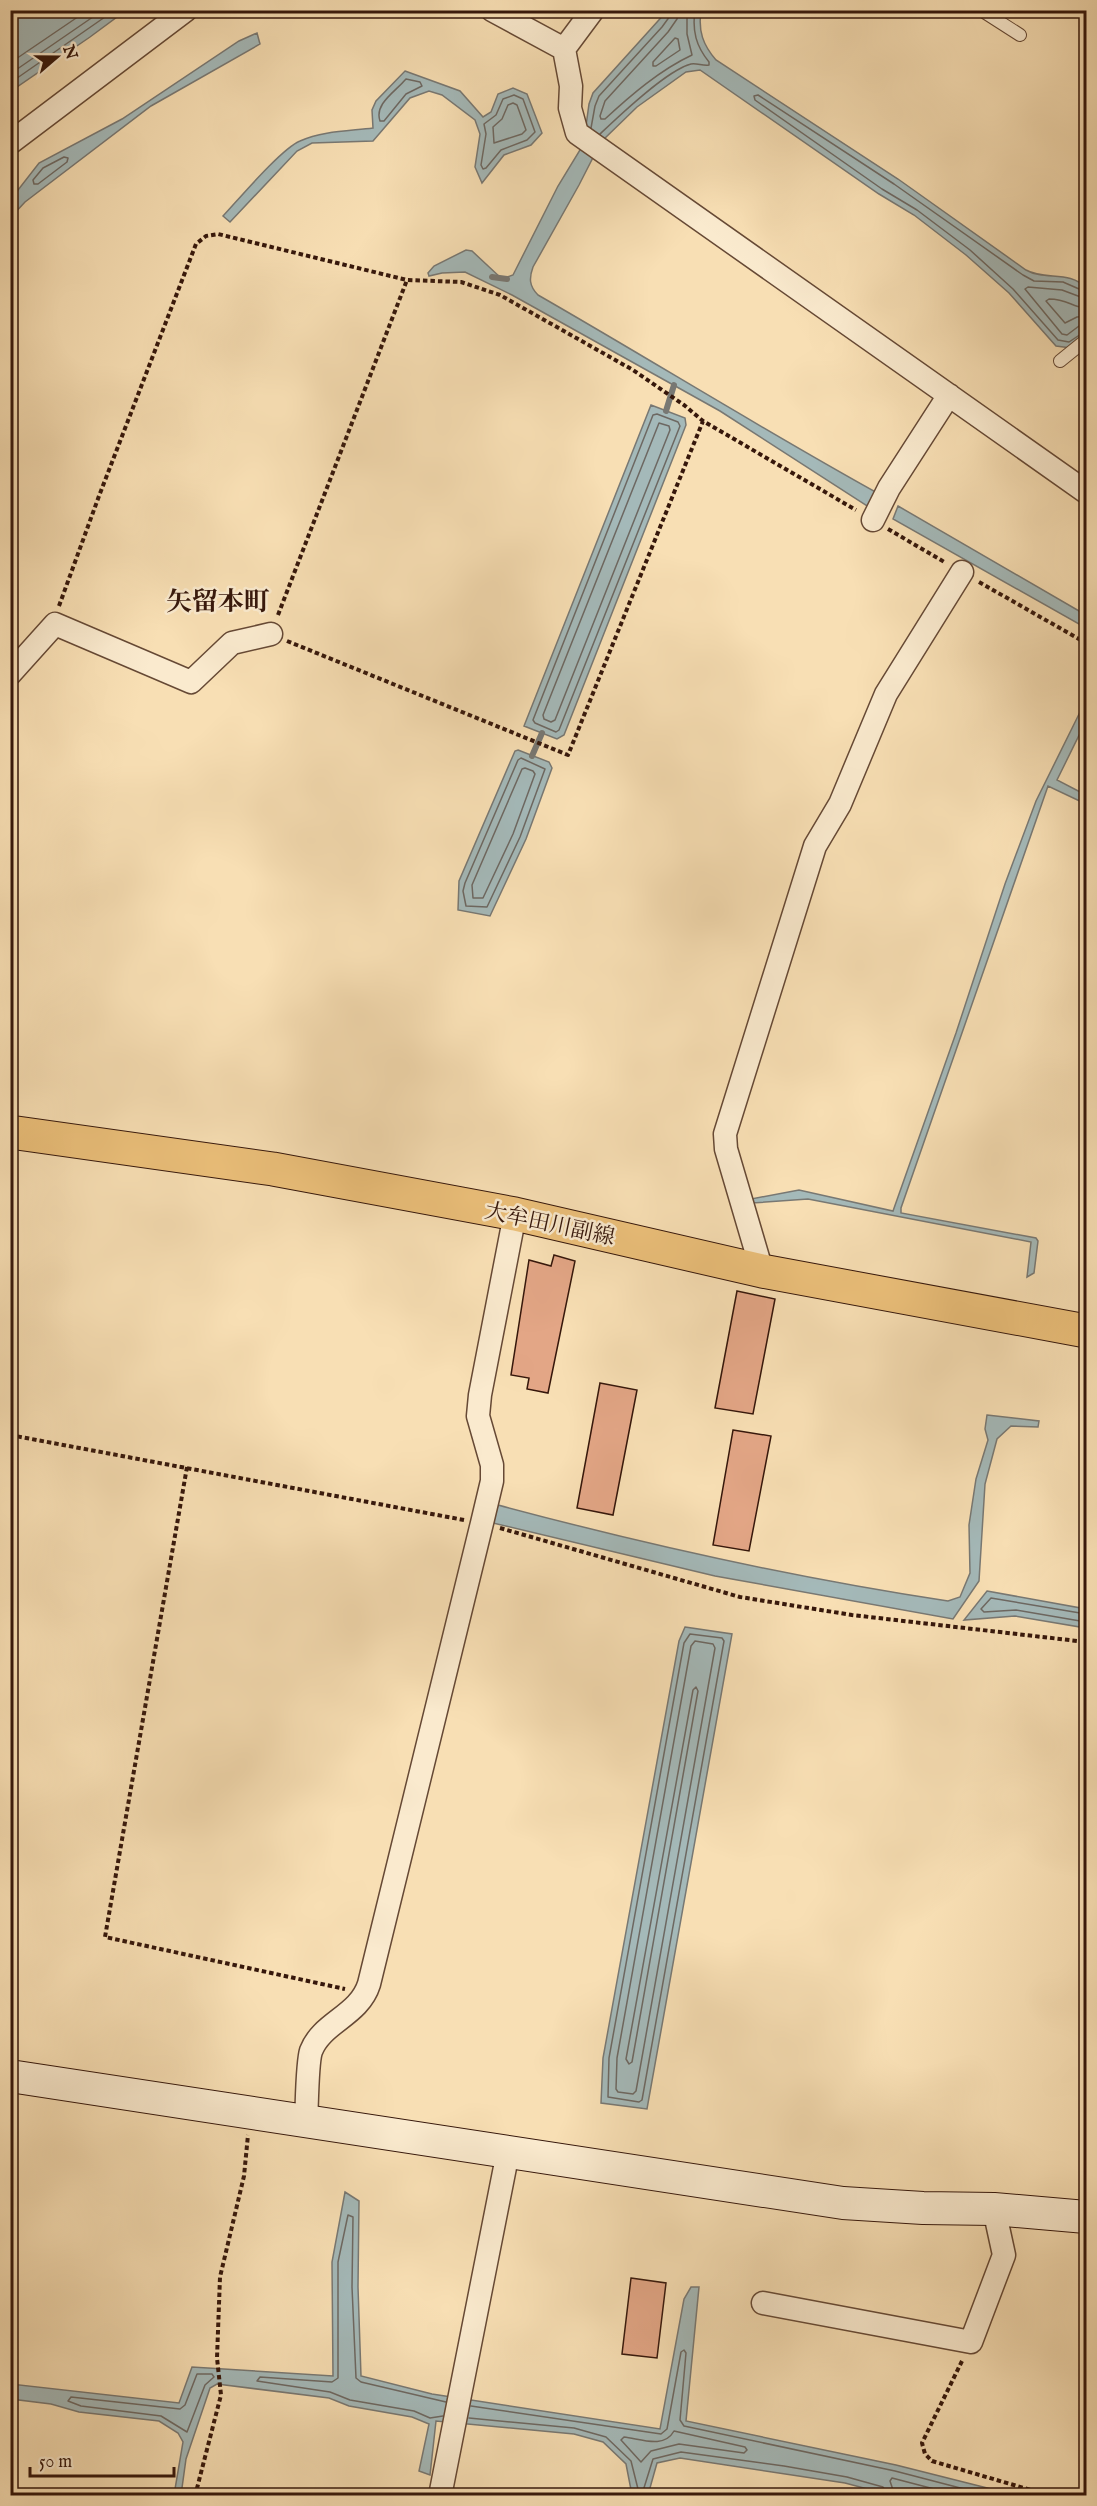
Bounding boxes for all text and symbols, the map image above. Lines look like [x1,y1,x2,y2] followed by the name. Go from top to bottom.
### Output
[27,27,87,87] north arrow
[57,42,81,63] text: N
[166,586,270,619] district label: 矢留本町
[482,1198,617,1252] street label: 大牟田川副線
[30,2440,174,2478] scale bar
[39,2451,72,2474] text: 50 m

